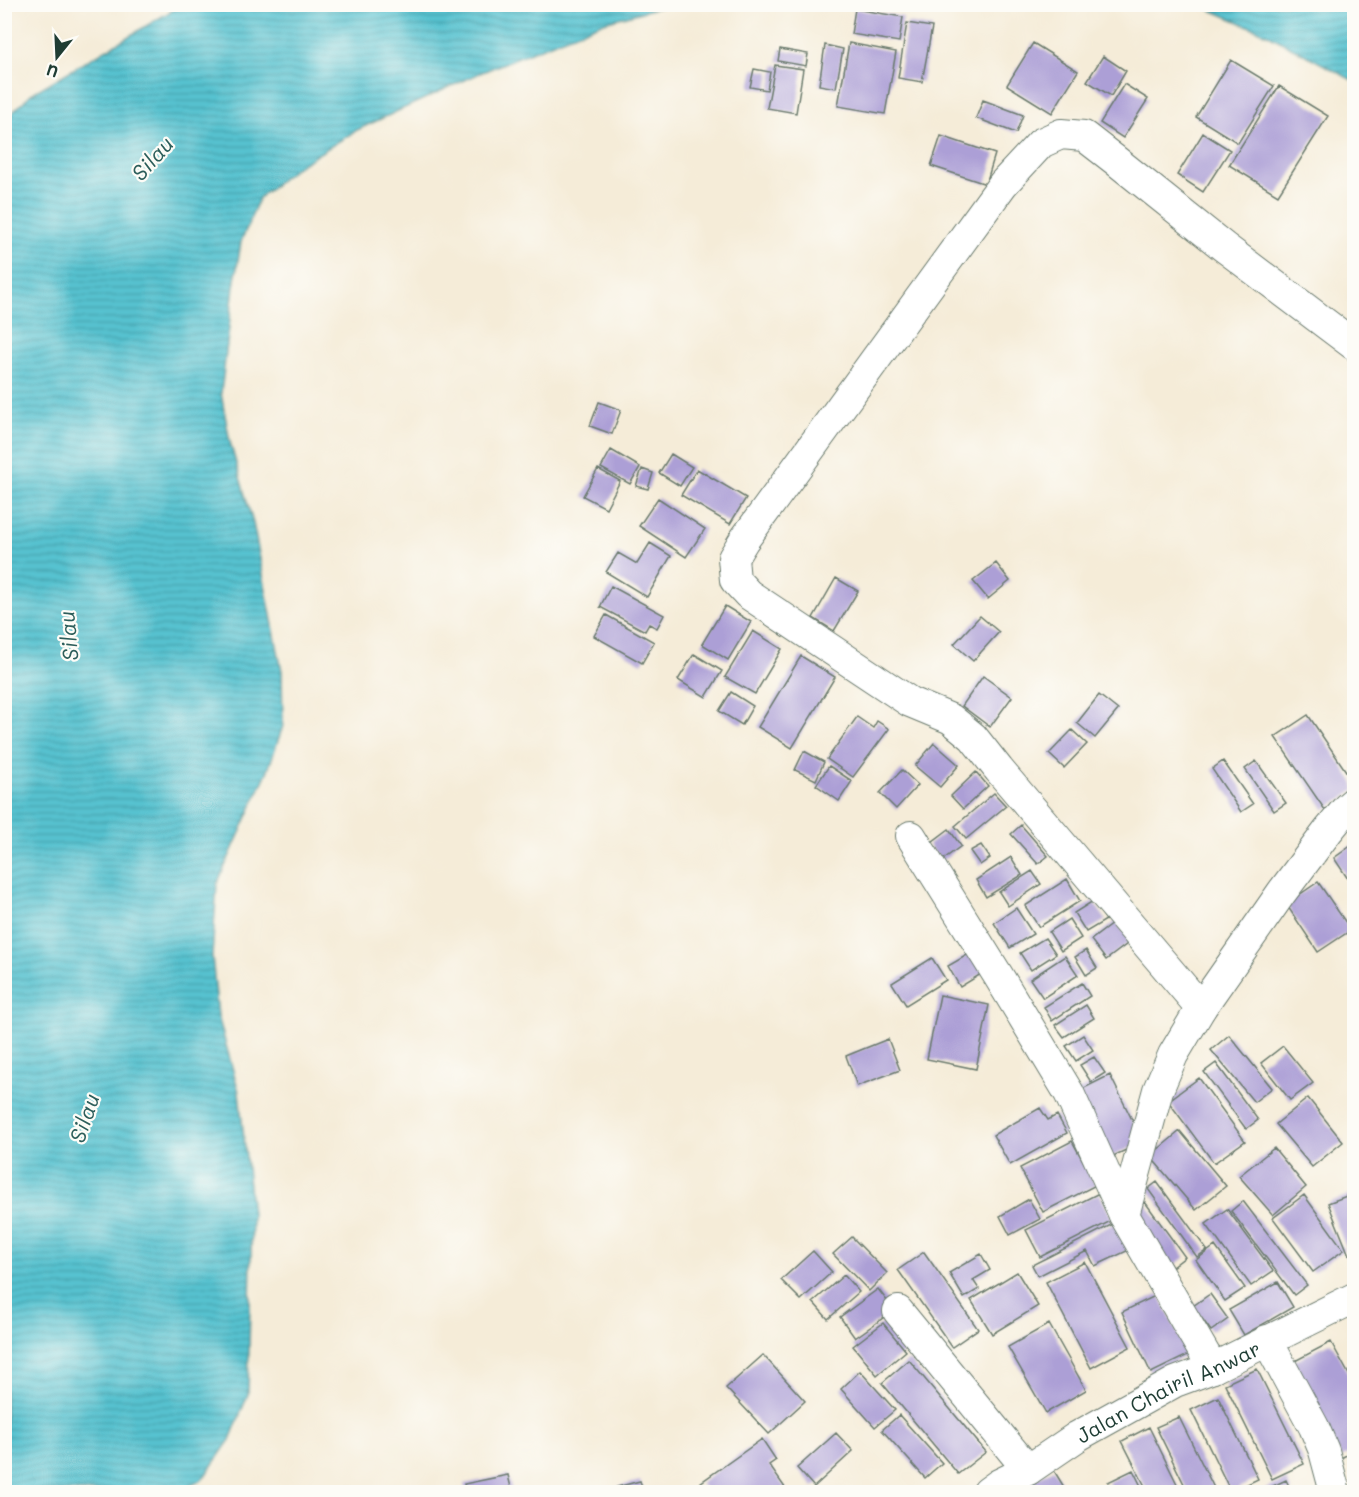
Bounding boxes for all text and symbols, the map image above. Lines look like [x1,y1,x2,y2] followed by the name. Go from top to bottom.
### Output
[27,27,87,87] north arrow
[44,60,61,83] text: U
[124,130,180,186] water label: Silau
[51,610,85,662] water label: Silau
[62,1089,106,1147] water label: Silau
[1071,1333,1264,1448] street label: Jalan Chairil Anwar

